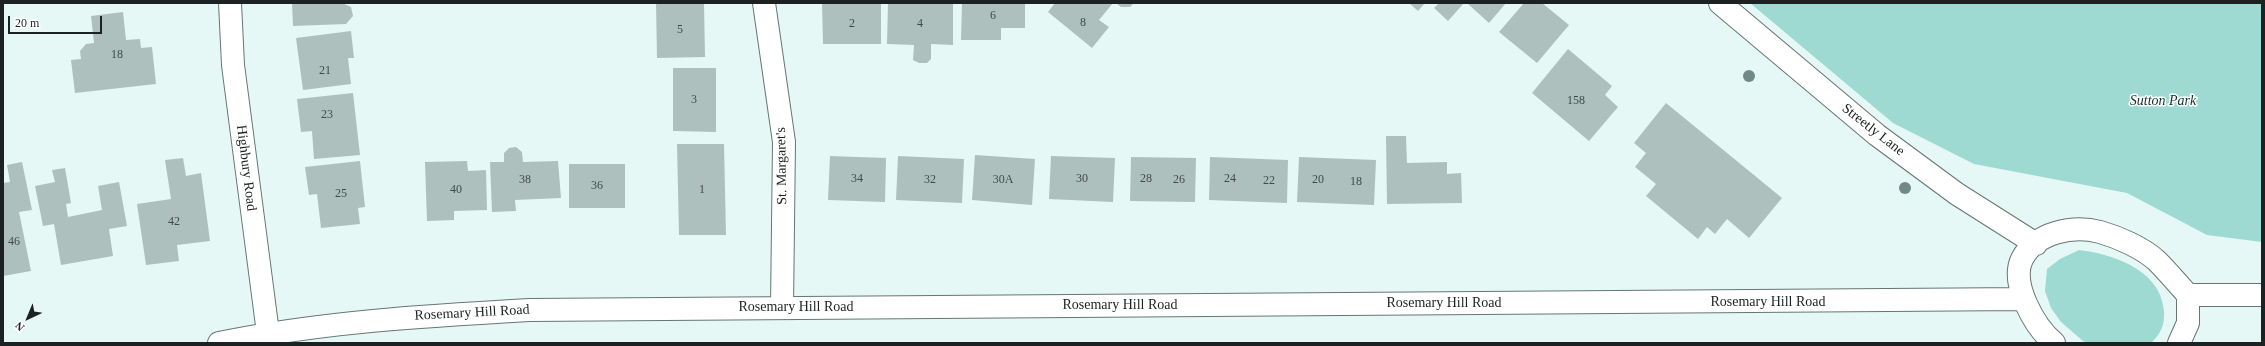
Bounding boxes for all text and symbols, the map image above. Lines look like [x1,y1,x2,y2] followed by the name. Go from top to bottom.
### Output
[10,8,104,34] scale bar
[990,9,996,23] house number: 6
[15,16,39,30] text: 20 m
[1080,16,1086,30] house number: 8
[849,17,855,31] house number: 2
[917,17,923,31] house number: 4
[677,23,683,37] house number: 5
[111,48,123,62] house number: 18
[319,64,331,78] house number: 21
[691,93,697,107] house number: 3
[2130,93,2196,109] park label: Sutton Park
[1567,94,1585,108] house number: 158
[1838,100,1908,160] street label: Streetly Lane
[321,108,333,122] house number: 23
[232,124,260,212] street label: Highbury Road
[773,127,791,205] street label: St. Margaret's
[851,172,863,186] house number: 34
[1076,172,1088,186] house number: 30
[1140,172,1152,186] house number: 28
[1224,172,1236,186] house number: 24
[519,173,531,187] house number: 38
[924,173,936,187] house number: 32
[993,173,1013,187] house number: 30A
[1173,173,1185,187] house number: 26
[1312,173,1324,187] house number: 20
[1263,174,1275,188] house number: 22
[1350,175,1362,189] house number: 18
[591,179,603,193] house number: 36
[450,183,462,197] house number: 40
[699,183,705,197] house number: 1
[335,187,347,201] house number: 25
[168,215,180,229] house number: 42
[8,235,20,249] house number: 46
[1710,294,1826,310] street label: Rosemary Hill Road
[1386,295,1502,311] street label: Rosemary Hill Road
[1062,297,1178,313] street label: Rosemary Hill Road
[8,298,48,338] north arrow
[738,299,854,315] street label: Rosemary Hill Road
[414,302,530,324] street label: Rosemary Hill Road
[13,320,27,334] text: N

